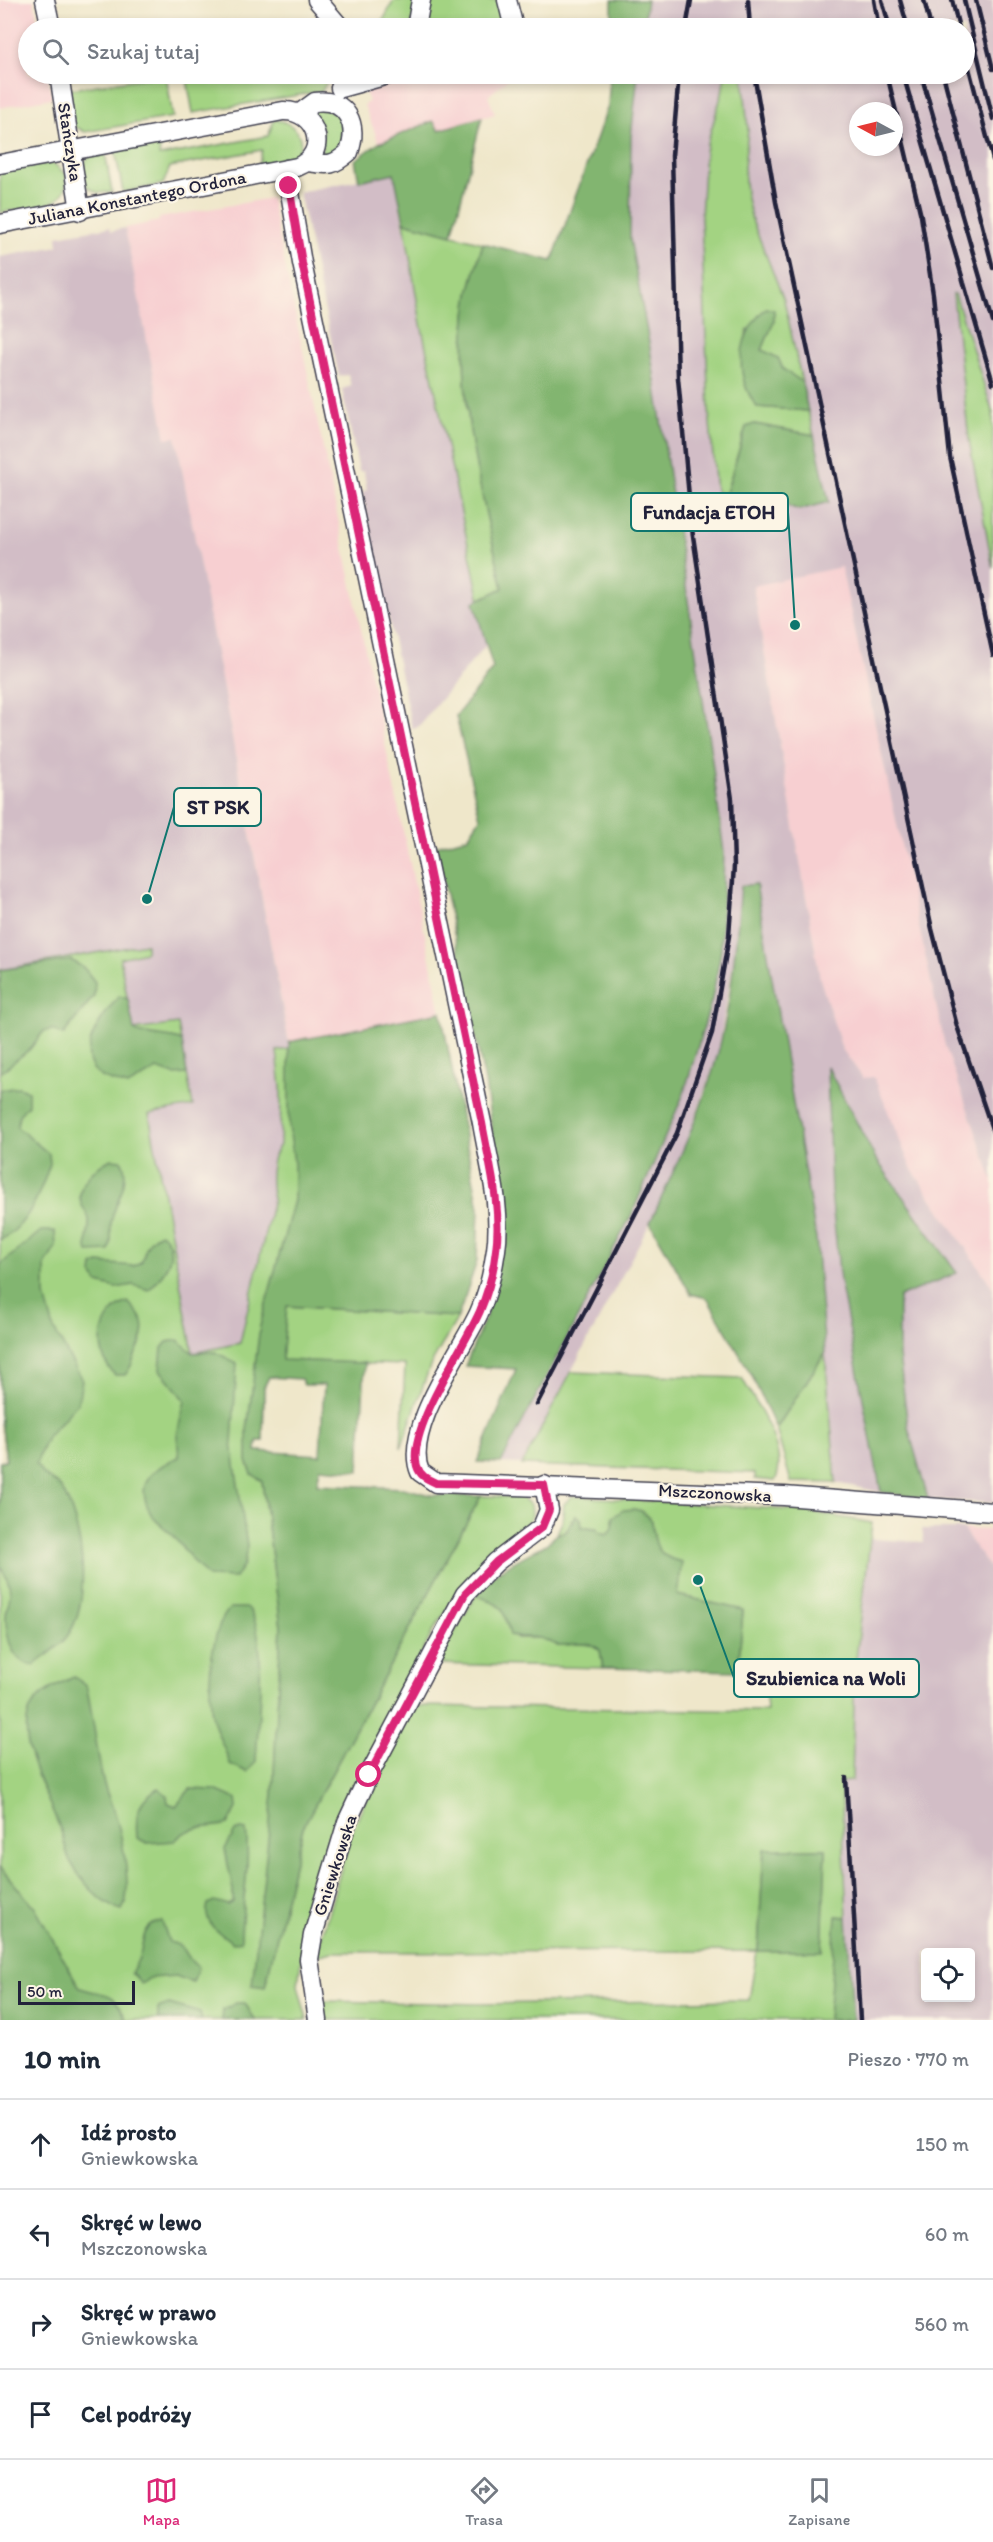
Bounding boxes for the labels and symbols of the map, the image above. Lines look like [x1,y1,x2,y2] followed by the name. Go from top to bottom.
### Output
[53,101,87,183] street label: Stańczyka
[849,102,903,156] north arrow
[26,166,249,230] street label: Juliana Konstantego Ordona
[275,172,301,198] route end
[631,493,788,531] callout: Fundacja ETOH
[643,500,775,525] text: Fundacja ETOH
[174,788,261,826] callout: ST PSK
[187,795,250,819] text: ST PSK
[658,1479,773,1507] street label: Mszczonowska
[734,1659,919,1697] callout: Szubienica na Woli
[746,1666,906,1690] text: Szubienica na Woli
[355,1761,381,1787] route start
[308,1811,362,1919] street label: Gniewkowska
[18,1978,135,2006] scale bar

